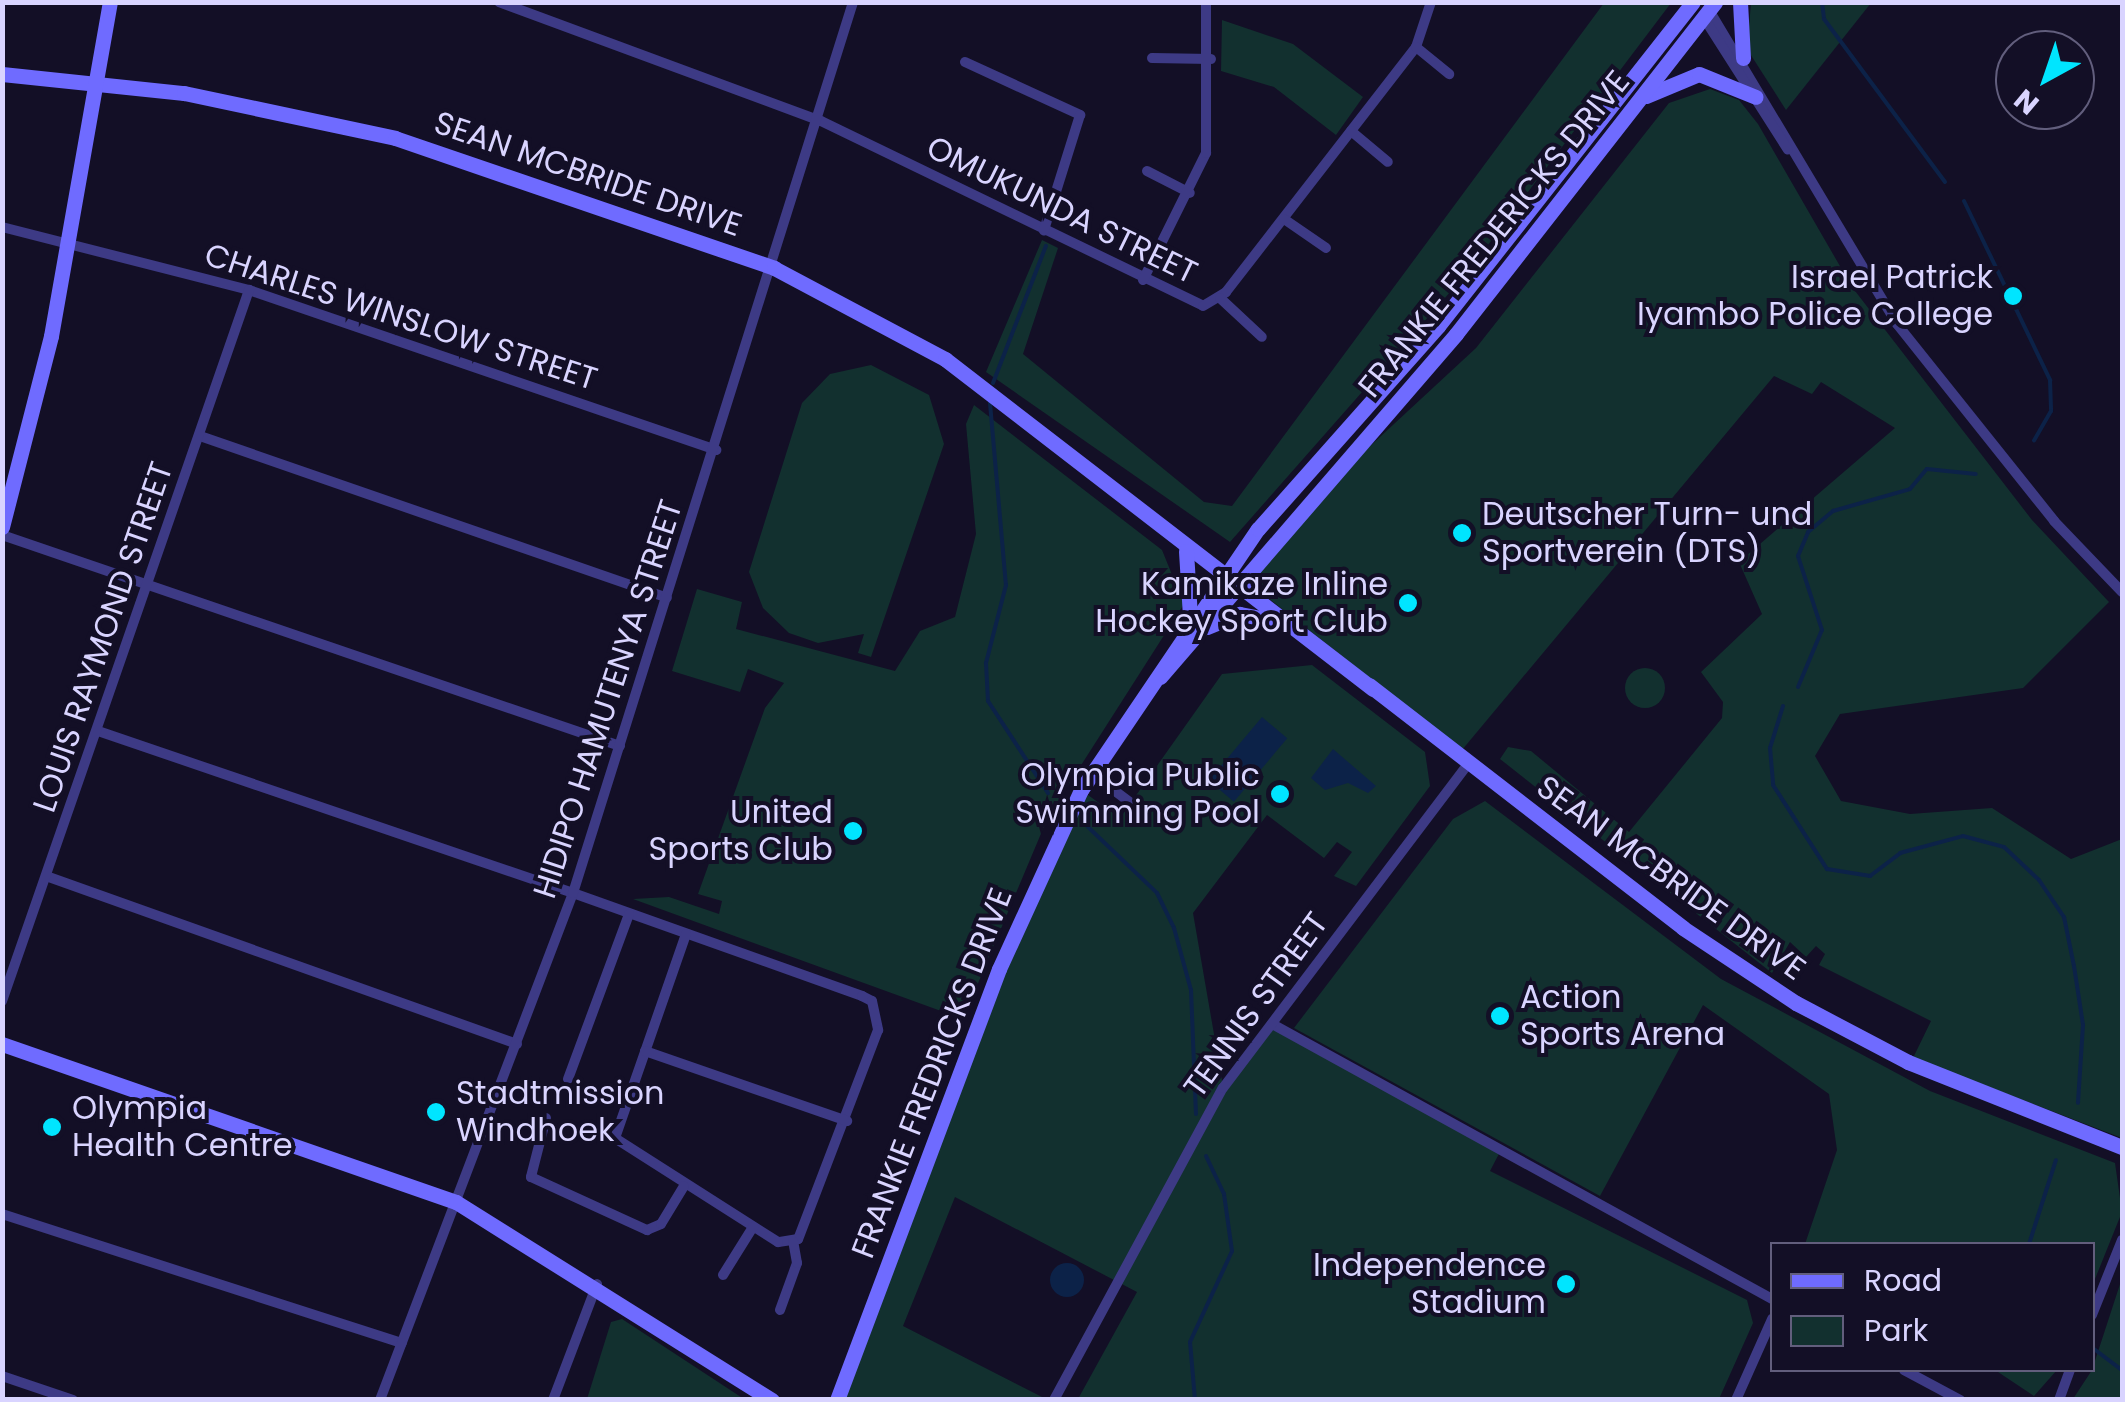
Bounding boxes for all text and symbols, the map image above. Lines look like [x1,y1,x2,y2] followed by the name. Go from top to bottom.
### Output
[1995,30,2095,130] north arrow
[1350,63,1638,405] street label: FRANKIE FREDERICKS DRIVE
[2006,80,2047,124] text: N
[429,103,747,245] street label: SEAN MCBRIDE DRIVE
[921,128,1203,292] street label: OMUKUNDA STREET
[200,235,602,399] street label: CHARLES WINSLOW STREET
[1637,259,1993,334] place label: Israel Patrick Iyambo Police College
[2002,285,2024,307] marker: Israel Patrick Iyambo Police College
[25,457,181,817] street label: LOUIS RAYMOND STREET
[525,495,691,903] street label: HIDIPO HAMUTENYA STREET
[1482,496,1812,571] place label: Deutscher Turn- und Sportverein (DTS)
[1451,522,1473,544] marker: Deutscher Turn- und Sportverein (DTS)
[1095,566,1388,641] place label: Kamikaze Inline Hockey Sport Club
[1397,592,1419,614] marker: Kamikaze Inline Hockey Sport Club
[1015,757,1260,832] place label: Olympia Public Swimming Pool
[1529,768,1813,988] street label: SEAN MCBRIDE DRIVE
[1269,783,1291,805] marker: Olympia Public Swimming Pool
[649,794,833,869] place label: United Sports Club
[842,820,864,842] marker: United Sports Club
[844,883,1020,1263] street label: FRANKIE FREDRICKS DRIVE
[1176,905,1336,1105] street label: TENNIS STREET
[1520,979,1725,1054] place label: Action Sports Arena
[1489,1005,1511,1027] marker: Action Sports Arena
[456,1075,664,1150] place label: Stadtmission Windhoek
[72,1090,293,1165] place label: Olympia Health Centre
[425,1101,447,1123] marker: Stadtmission Windhoek
[41,1116,63,1138] marker: Olympia Health Centre
[1770,1242,2095,1372] legend
[1313,1247,1546,1322] place label: Independence Stadium
[1864,1259,1942,1302] text: Road
[1555,1273,1577,1295] marker: Independence Stadium
[1864,1309,1928,1352] text: Park

